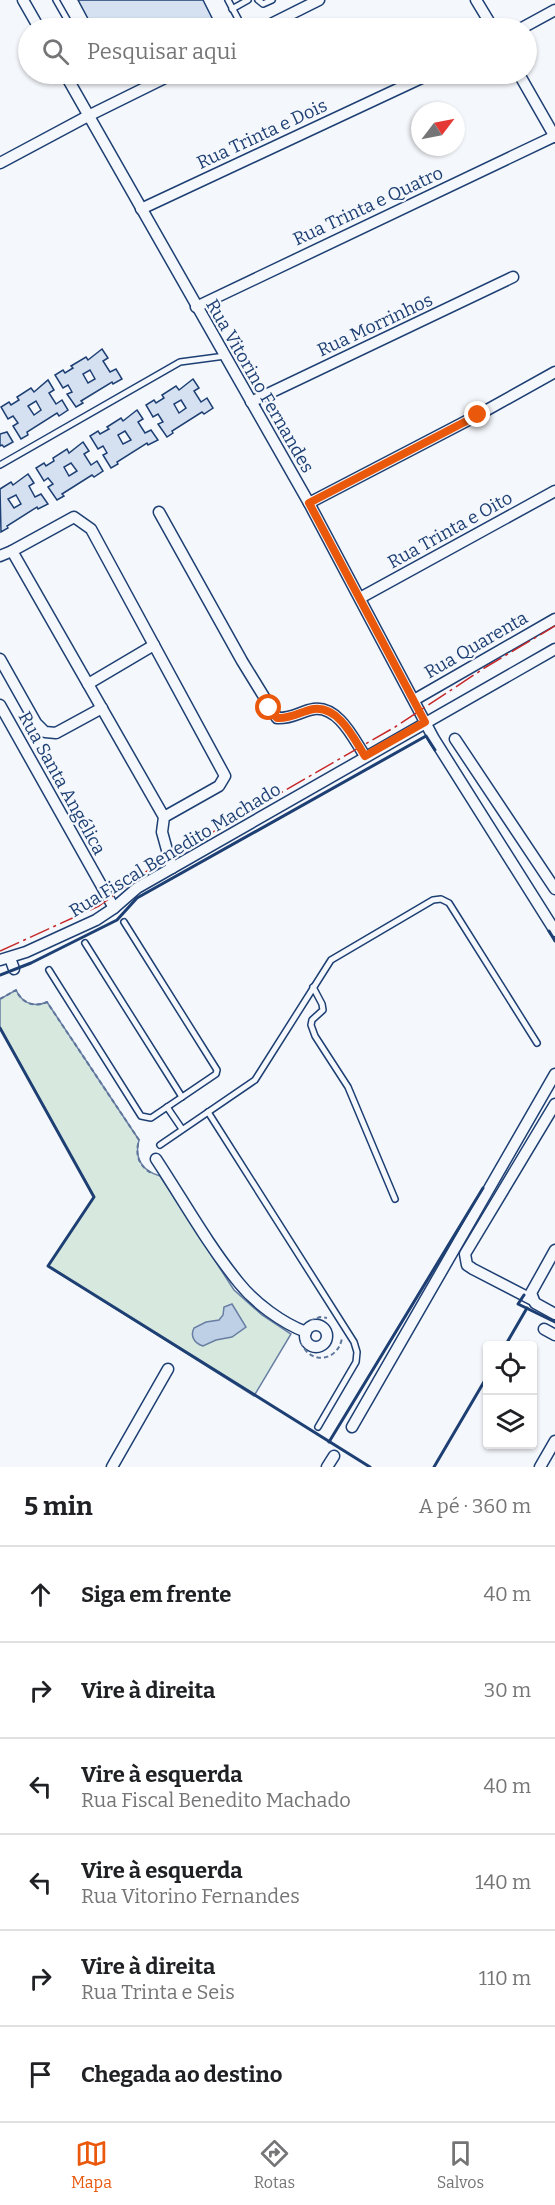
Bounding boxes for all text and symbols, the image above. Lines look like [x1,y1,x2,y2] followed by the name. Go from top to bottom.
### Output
[18,18,537,84] search box
[39,35,72,68] icon: search
[87,38,237,65] text: Pesquisar aqui
[193,94,331,174] street label: Rua Trinta e Dois
[411,102,465,156] north arrow
[290,162,446,250] street label: Rua Trinta e Quatro
[314,289,436,361] street label: Rua Morrinhos
[201,295,319,477] street label: Rua Vitorino Fernandes
[464,401,490,427] route end
[384,487,516,573] street label: Rua Trinta e Oito
[420,607,532,683] street label: Rua Quarenta
[255,694,281,720] route start
[14,708,111,859] street label: Rua Santa Angélica
[65,778,285,922] street label: Rua Fiscal Benedito Machado
[483,1341,537,1449] map controls
[483,1341,537,1395] button: locate
[483,1395,537,1449] button: layers
[24,1491,93,1522] text: 5 min
[419,1494,531,1518] text: A pé · 360 m
[24,1578,57,1611] icon: ahead
[81,1581,231,1608] text: Siga em frente
[483,1582,531,1606] text: 40 m
[24,1674,57,1707] icon: right
[81,1677,215,1704] text: Vire à direita
[484,1678,531,1702] text: 30 m
[81,1761,242,1788] text: Vire à esquerda
[24,1770,57,1803] icon: left
[483,1774,531,1798] text: 40 m
[81,1788,351,1812] text: Rua Fiscal Benedito Machado
[81,1857,242,1884] text: Vire à esquerda
[24,1866,57,1899] icon: left
[475,1870,531,1894] text: 140 m
[81,1884,300,1908] text: Rua Vitorino Fernandes
[81,1953,215,1980] text: Vire à direita
[24,1962,57,1995] icon: right
[479,1966,531,1990] text: 110 m
[81,1980,235,2004] text: Rua Trinta e Seis
[24,2058,57,2091] icon: arrive
[81,2061,282,2088] text: Chegada ao destino
[71,2137,112,2192] tab: Mapa
[254,2137,295,2192] tab: Rotas
[437,2137,484,2192] tab: Salvos

